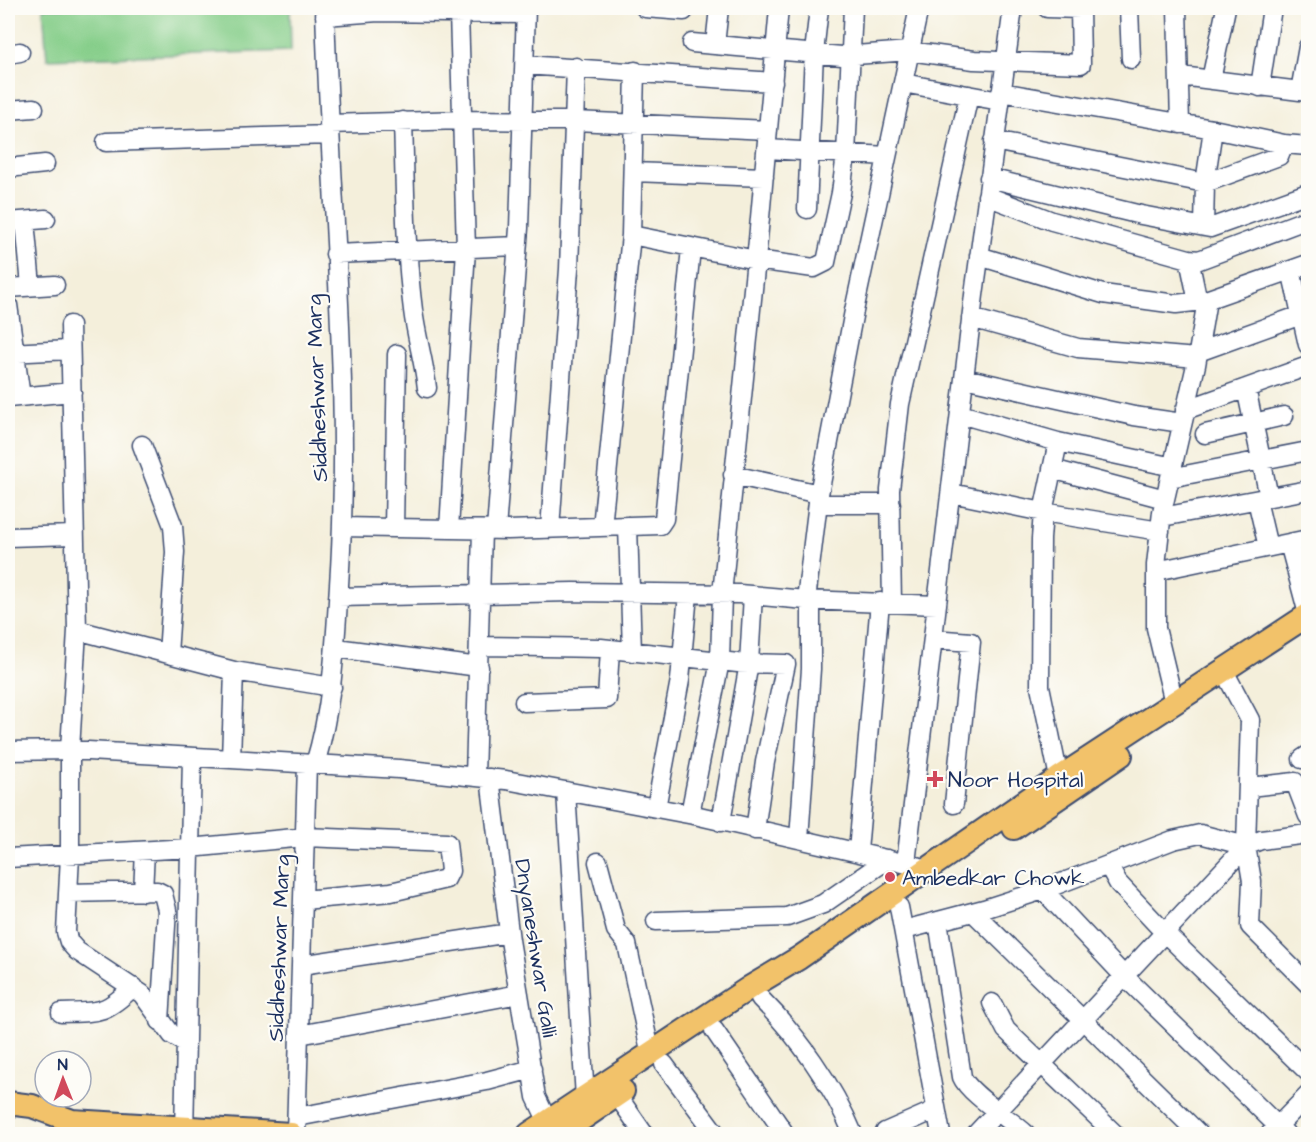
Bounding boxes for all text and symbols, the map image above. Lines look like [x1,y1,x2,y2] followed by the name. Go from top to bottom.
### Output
[299,294,337,482] street label: Siddheshwar Marg
[948,765,1083,796] place label: Noor Hospital
[926,770,944,788] marker: Noor Hospital
[261,854,299,1042] street label: Siddheshwar Marg
[505,857,565,1040] street label: Dnyaneshwar Galli
[902,863,1085,894] place label: Ambedkar Chowk
[883,870,897,884] marker: Ambedkar Chowk
[33,1049,93,1109] north arrow
[58,1054,68,1076] text: N

